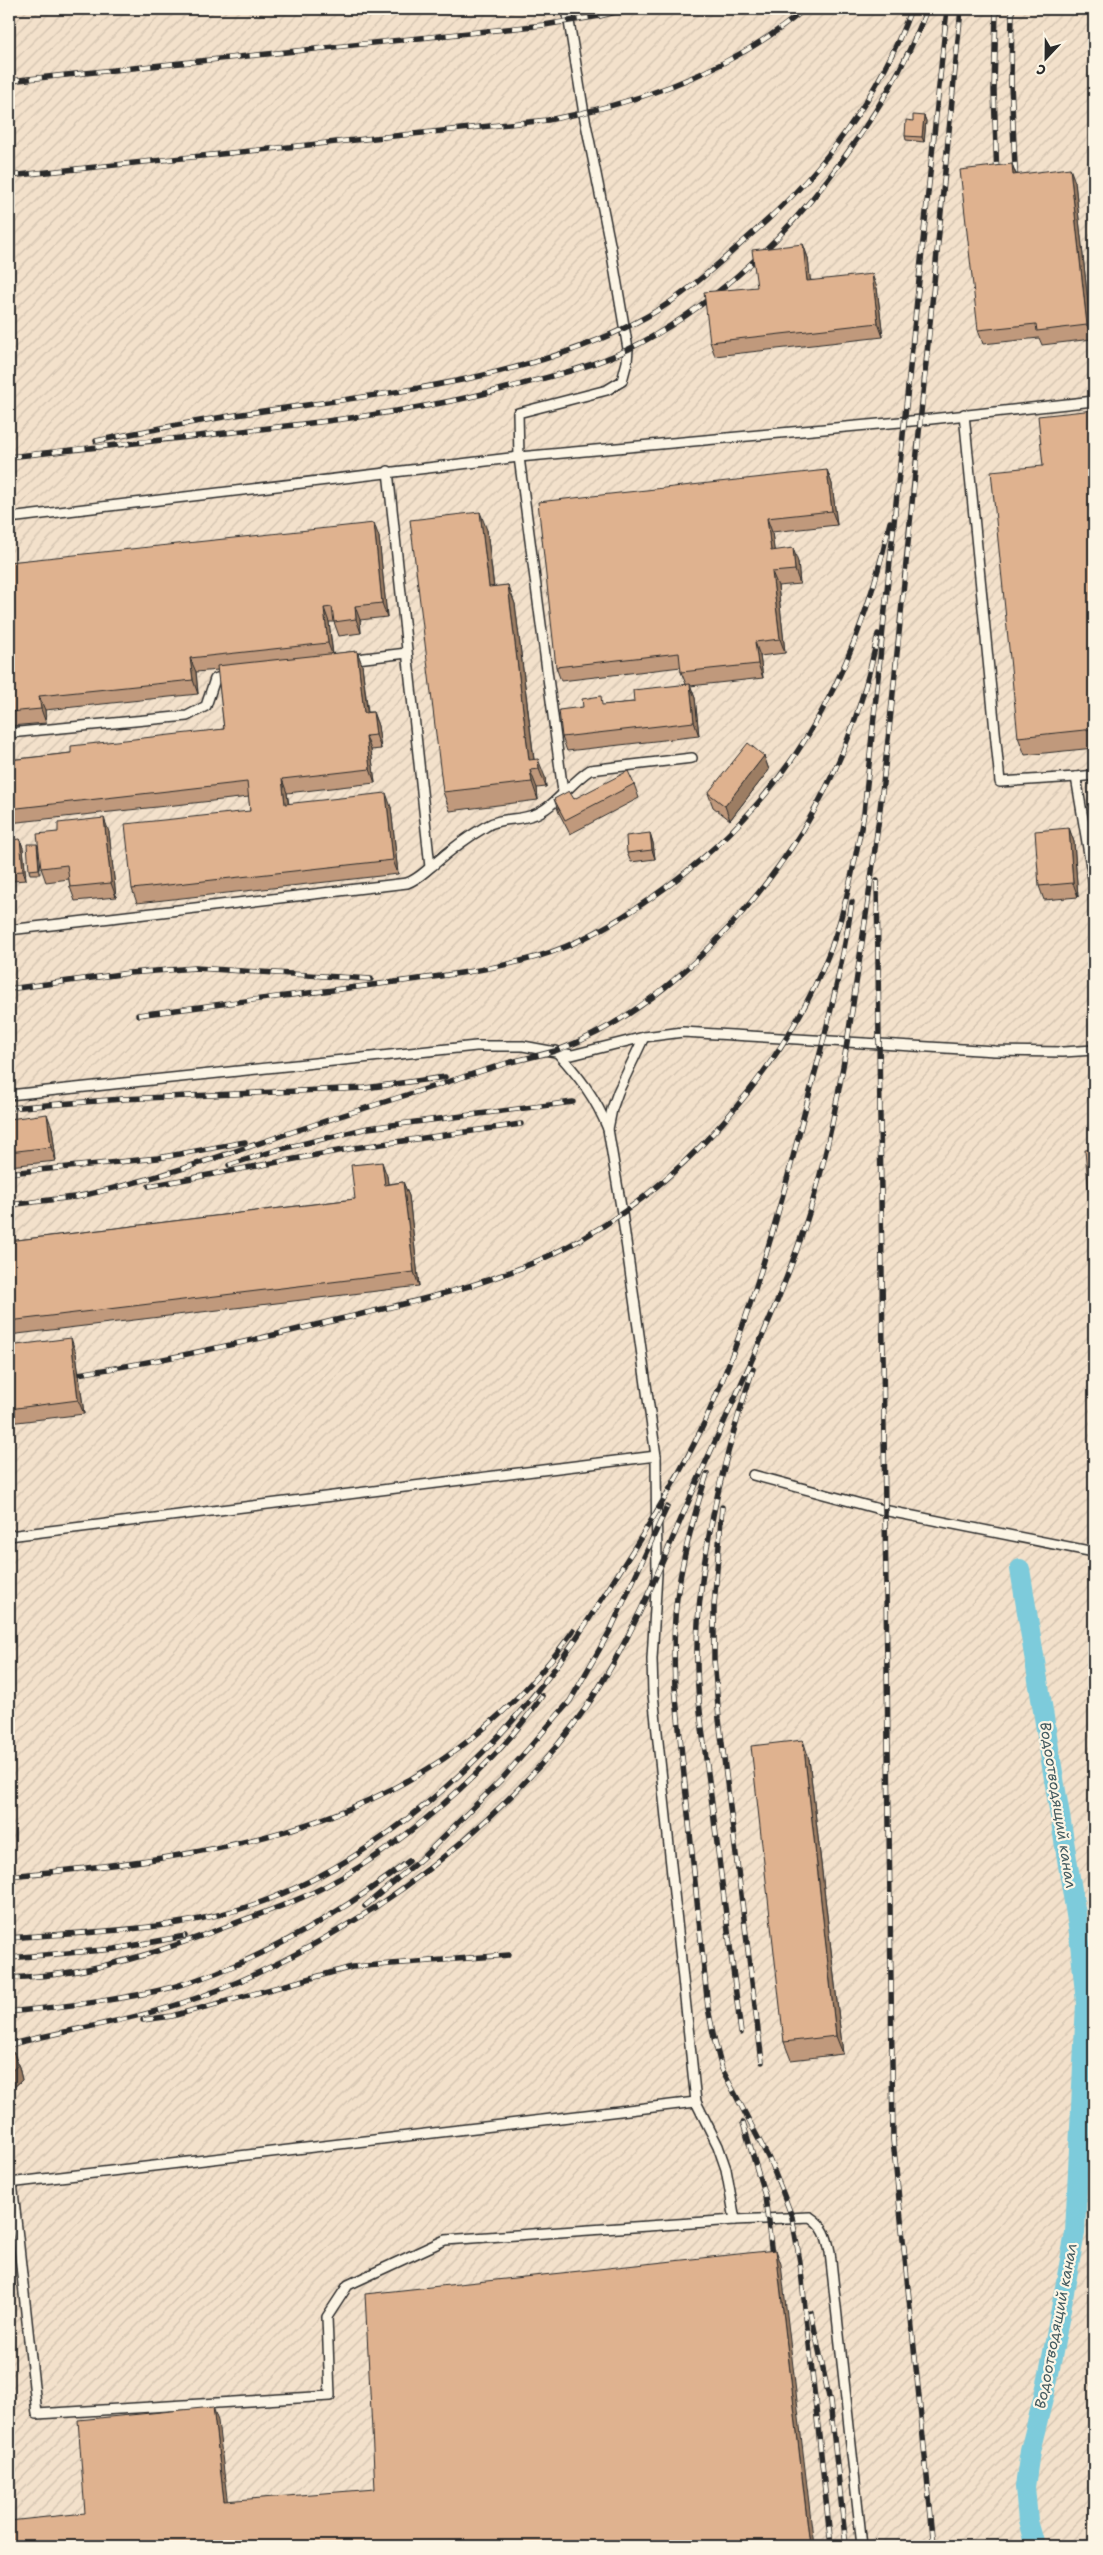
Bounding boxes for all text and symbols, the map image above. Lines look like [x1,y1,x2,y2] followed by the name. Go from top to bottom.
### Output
[1020,32,1070,82] north arrow
[1034,60,1048,80] text: С
[1035,1720,1081,1890] water label: Водоотводящий канал
[1030,2241,1082,2411] water label: Водоотводящий канал

